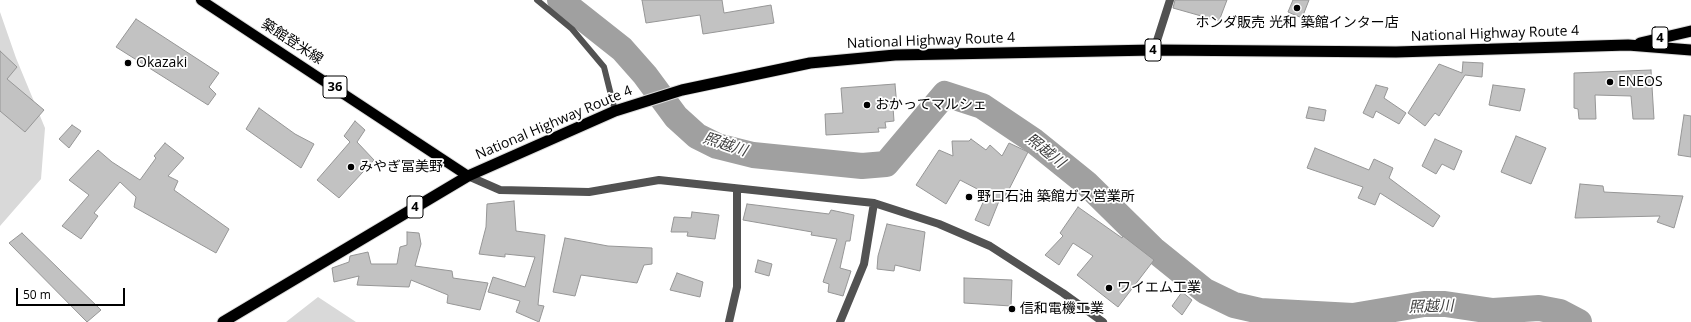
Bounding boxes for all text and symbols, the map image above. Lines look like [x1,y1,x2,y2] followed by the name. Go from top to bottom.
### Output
[1292,3,1302,13] marker: ホンダ販売 光和 築館インター店
[1195,15,1399,31] place label: ホンダ販売 光和 築館インター店
[258,16,326,68] street label: 築館登米線
[1411,23,1579,45] street label: National Highway Route 4
[1652,27,1668,49] road number: 4
[847,30,1015,52] street label: National Highway Route 4
[1145,39,1161,61] road number: 4
[136,55,187,71] place label: Okazaki
[123,58,133,68] marker: Okazaki
[1618,74,1663,90] place label: ENEOS
[323,76,347,98] road number: 36
[1605,77,1615,87] marker: ENEOS
[473,82,635,164] street label: National Highway Route 4
[875,97,987,113] place label: おかってマルシェ
[862,100,872,110] marker: おかってマルシェ
[701,129,749,161] water label: 照越川
[1022,130,1068,172] water label: 照越川
[359,159,443,175] place label: みやぎ冨美野
[346,162,356,172] marker: みやぎ冨美野
[977,189,1135,205] place label: 野口石油 築館ガス営業所
[964,192,974,202] marker: 野口石油 築館ガス営業所
[407,196,423,218] road number: 4
[18,280,127,306] scale bar
[1117,280,1201,296] place label: ワイエム工業
[1104,283,1114,293] marker: ワイエム工業
[23,286,51,303] text: 50 m
[1408,297,1454,317] water label: 照越川
[1020,301,1104,317] place label: 信和電機工業
[1007,304,1017,314] marker: 信和電機工業

